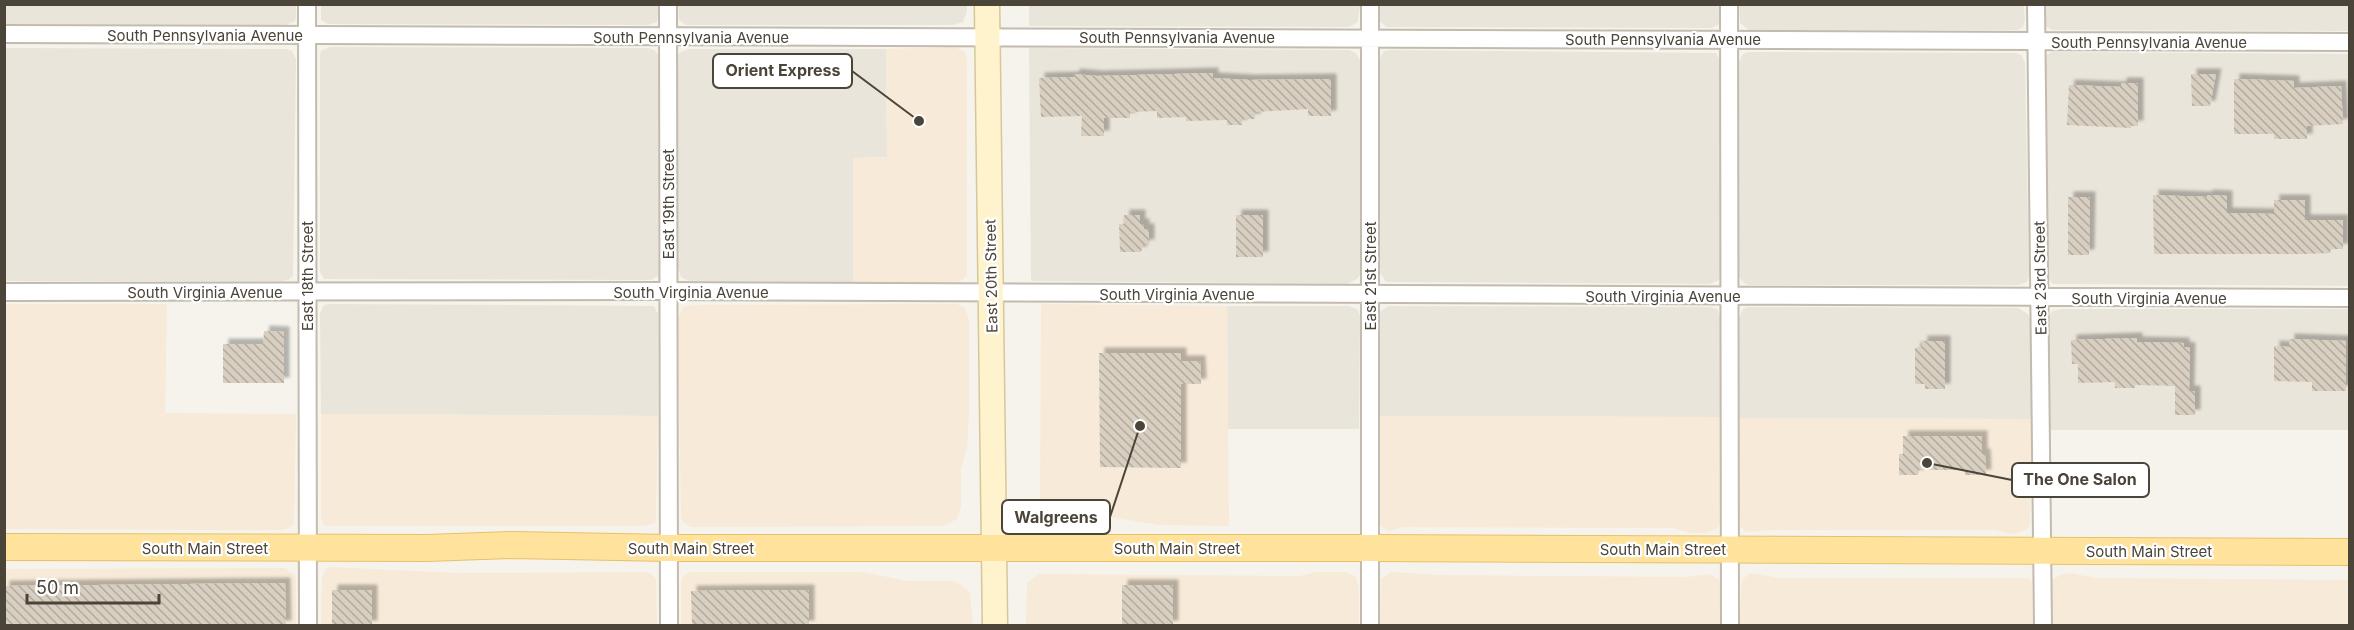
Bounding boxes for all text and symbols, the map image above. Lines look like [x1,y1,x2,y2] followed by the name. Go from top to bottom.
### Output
[107,26,303,45] street label: South Pennsylvania Avenue
[593,28,789,47] street label: South Pennsylvania Avenue
[1079,28,1275,47] street label: South Pennsylvania Avenue
[1565,30,1761,49] street label: South Pennsylvania Avenue
[2051,33,2247,52] street label: South Pennsylvania Avenue
[713,54,852,88] callout: Orient Express
[725,60,841,80] text: Orient Express
[659,149,678,259] street label: East 19th Street
[981,219,1001,333] street label: East 20th Street
[298,221,317,331] street label: East 18th Street
[1361,221,1380,331] street label: East 21st Street
[2030,221,2050,335] street label: East 23rd Street
[127,283,283,302] street label: South Virginia Avenue
[613,283,769,302] street label: South Virginia Avenue
[1099,285,1255,304] street label: South Virginia Avenue
[1585,287,1741,306] street label: South Virginia Avenue
[2071,289,2227,308] street label: South Virginia Avenue
[2012,463,2149,497] callout: The One Salon
[2023,469,2137,489] text: The One Salon
[1002,500,1110,534] callout: Walgreens
[1014,507,1098,527] text: Walgreens
[142,539,268,558] street label: South Main Street
[628,539,754,558] street label: South Main Street
[1114,539,1240,558] street label: South Main Street
[1600,540,1726,559] street label: South Main Street
[2086,542,2212,561] street label: South Main Street
[27,567,159,605] scale bar
[36,577,79,598] text: 50 m

